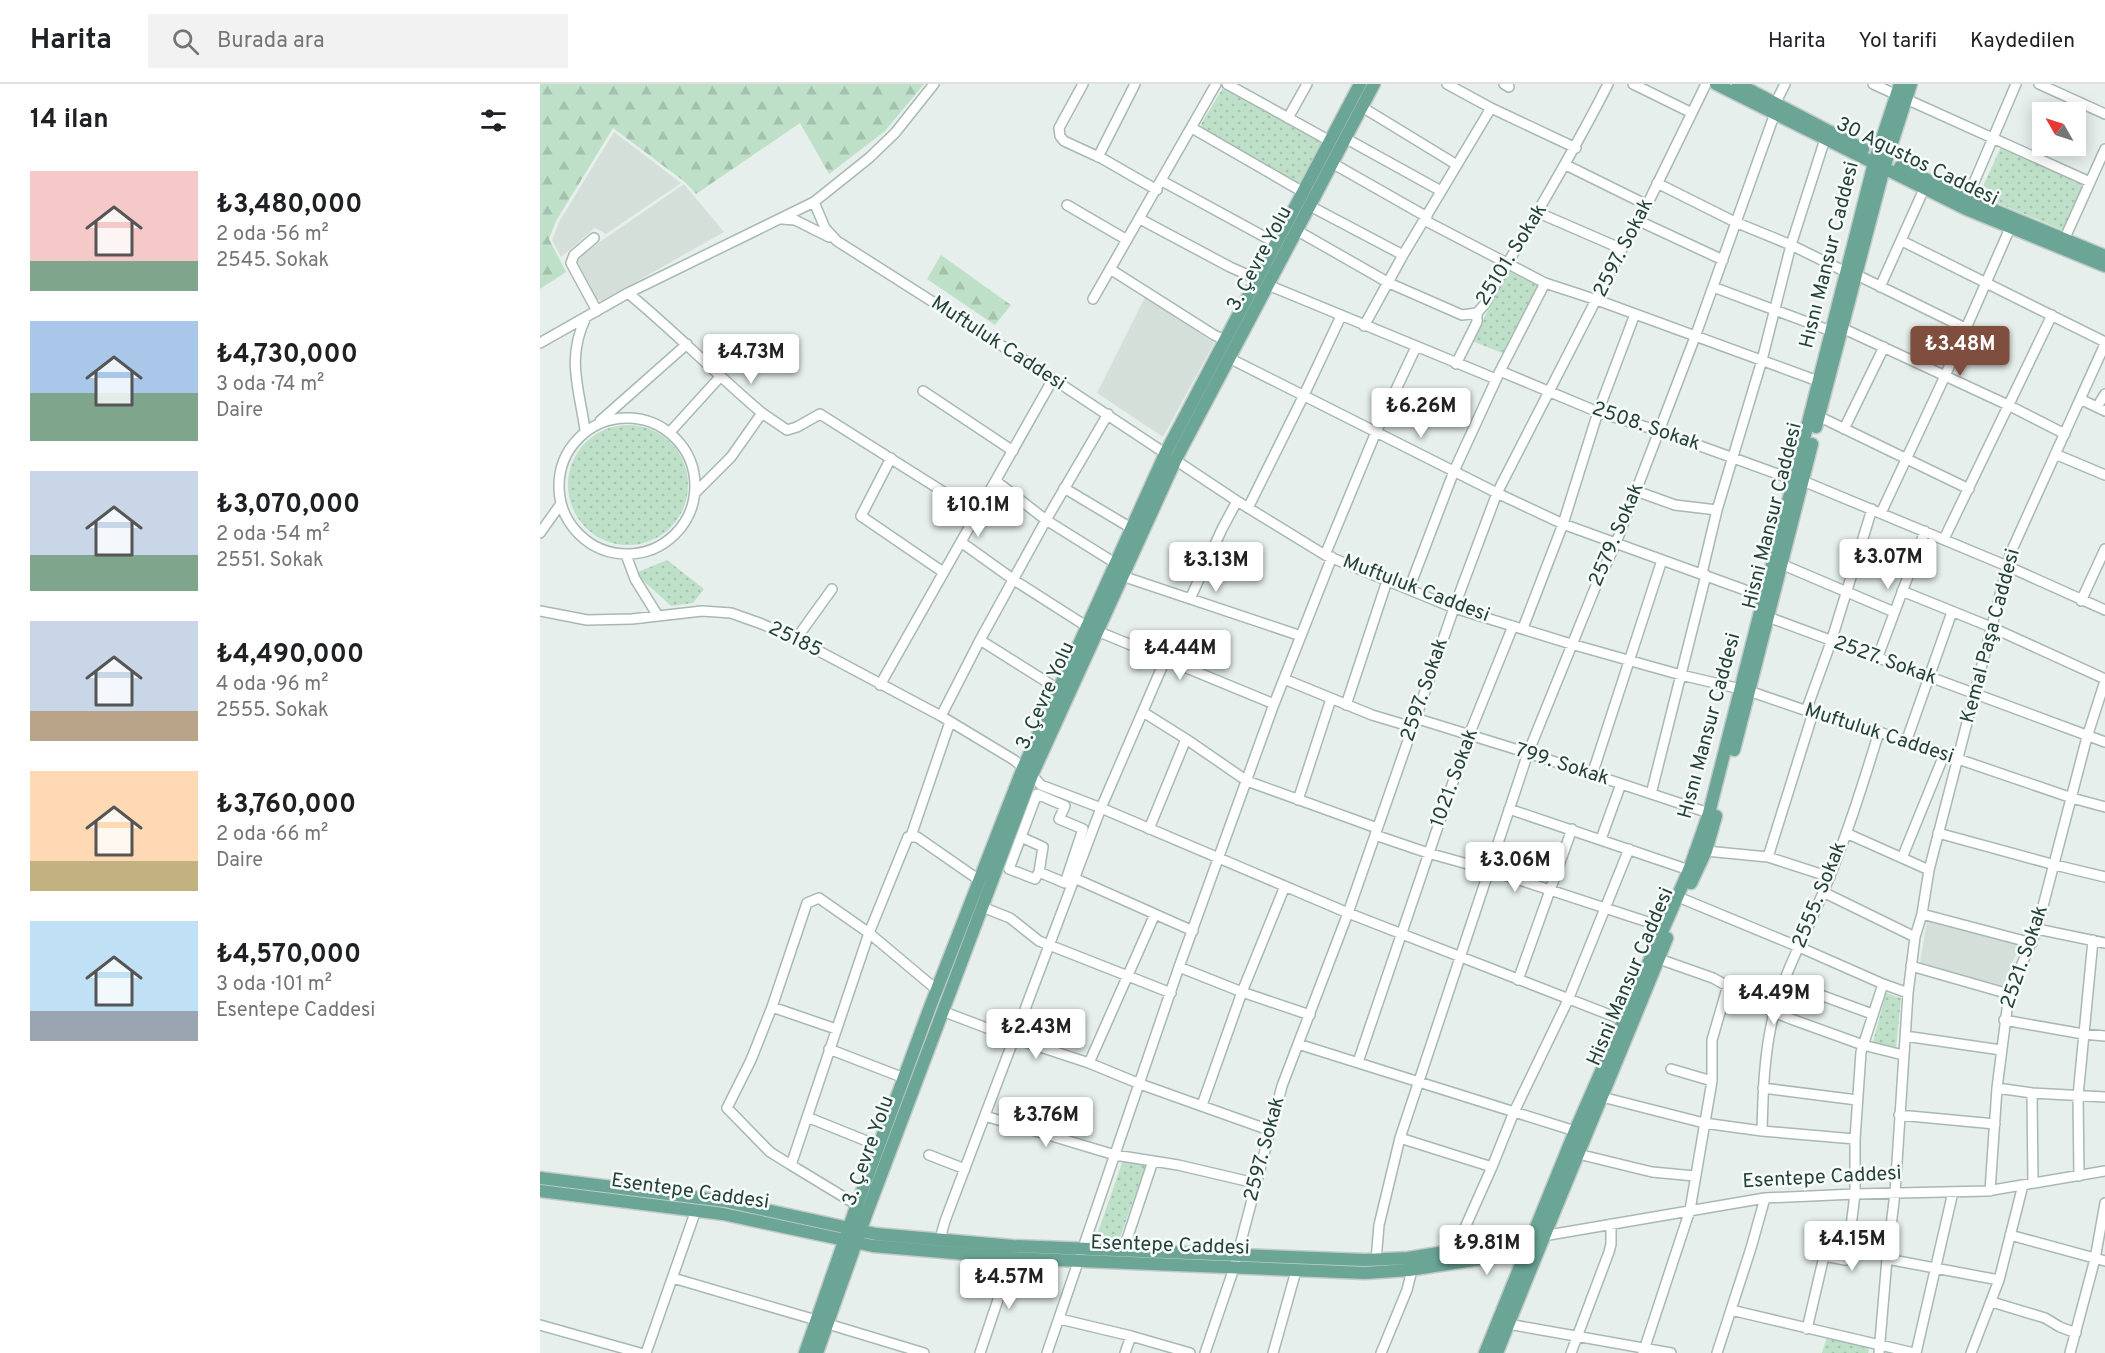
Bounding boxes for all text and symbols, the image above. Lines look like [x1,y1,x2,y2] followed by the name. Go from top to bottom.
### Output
[148,14,568,68] search box
[30,23,112,59] text: Harita
[169,25,202,58] icon: search
[217,28,325,55] text: Burada ara
[1768,28,1826,55] text: Harita
[1859,28,1937,55] text: Yol tarifi
[1970,28,2075,55] text: Kaydedilen
[2032,102,2086,156] north arrow
[2032,102,2086,156] map controls
[30,104,109,137] text: 14 ilan
[477,104,510,137] icon: filters
[1832,111,2002,213] street label: 30 Agustos Caddesi
[1794,159,1866,351] street label: Hısnı Mansur Caddesi
[216,189,362,222] text: ₺3,480,000
[1588,194,1660,302] street label: 2597. Sokak
[78,195,150,267] icon: home
[1470,199,1554,311] street label: 25101. Sokak
[1221,202,1299,316] street label: 3. Çevre Yolu
[216,222,329,248] text: 2 oda · 56 m²
[216,248,329,274] text: 2545. Sokak
[926,291,1070,397] street label: Muftuluk Caddesi
[1911,326,2009,377] pin: ₺3.48M
[1924,332,1996,358] text: ₺3.48M
[702,334,800,385] pin: ₺4.73M
[216,339,358,372] text: ₺4,730,000
[717,340,785,366] text: ₺4.73M
[78,345,150,417] icon: home
[216,372,324,398] text: 3 oda · 74 m²
[1372,388,1470,439] pin: ₺6.26M
[1386,394,1457,420] text: ₺6.26M
[1588,396,1704,458] street label: 2508. Sokak
[216,398,263,424] text: Daire
[1737,420,1809,612] street label: Hisni Mansur Caddesi
[1584,479,1650,591] street label: 2579. Sokak
[929,487,1027,538] pin: ₺10.1M
[216,489,360,522] text: ₺3,070,000
[946,493,1010,519] text: ₺10.1M
[78,495,150,567] icon: home
[216,522,330,548] text: 2 oda · 54 m²
[1839,539,1937,590] pin: ₺3.07M
[1167,542,1265,593] pin: ₺3.13M
[1853,545,1923,571] text: ₺3.07M
[1955,546,2027,726] street label: Kemal Paşa Caddesi
[216,548,324,574] text: 2551. Sokak
[1183,548,1249,574] text: ₺3.13M
[1339,549,1493,629] street label: Muftuluk Caddesi
[764,616,826,664] street label: 25185
[1131,630,1229,681] pin: ₺4.44M
[1673,630,1747,822] street label: Hısnı Mansur Caddesi
[1830,630,1940,692] street label: 2527. Sokak
[1395,635,1455,745] street label: 2597. Sokak
[1144,636,1216,662] text: ₺4.44M
[1011,638,1081,754] street label: 3. Çevre Yolu
[216,639,364,672] text: ₺4,490,000
[78,645,150,717] icon: home
[216,672,329,698] text: 4 oda · 96 m²
[216,698,329,724] text: 2555. Sokak
[1801,698,1957,770] street label: Muftuluk Caddesi
[1425,725,1485,831] street label: 1021. Sokak
[1512,738,1612,792] street label: 799. Sokak
[216,789,356,822] text: ₺3,760,000
[78,795,150,867] icon: home
[216,822,328,848] text: 2 oda · 66 m²
[1787,838,1853,952] street label: 2555. Sokak
[1466,842,1564,893] pin: ₺3.06M
[216,848,263,874] text: Daire
[1479,848,1551,874] text: ₺3.06M
[1582,884,1680,1070] street label: Hisni Mansur Caddesi
[1995,902,2055,1012] street label: 2521. Sokak
[216,939,361,972] text: ₺4,570,000
[78,945,150,1017] icon: home
[216,972,332,998] text: 3 oda · 101 m²
[1725,975,1823,1026] pin: ₺4.49M
[1738,981,1810,1007] text: ₺4.49M
[216,998,375,1024] text: Esentepe Caddesi
[987,1009,1085,1060] pin: ₺2.43M
[1000,1015,1072,1041] text: ₺2.43M
[837,1092,901,1210] street label: 3. Çevre Yolu
[1239,1094,1291,1204] street label: 2597. Sokak
[997,1097,1095,1148] pin: ₺3.76M
[1013,1103,1079,1129] text: ₺3.76M
[1742,1161,1902,1195] street label: Esentepe Caddesi
[609,1168,771,1216] street label: Esentepe Caddesi
[1803,1221,1901,1272] pin: ₺4.15M
[1438,1225,1536,1276] pin: ₺9.81M
[1818,1227,1886,1253] text: ₺4.15M
[1090,1230,1250,1262] street label: Esentepe Caddesi
[1454,1231,1520,1257] text: ₺9.81M
[960,1259,1058,1310] pin: ₺4.57M
[974,1265,1044,1291] text: ₺4.57M

